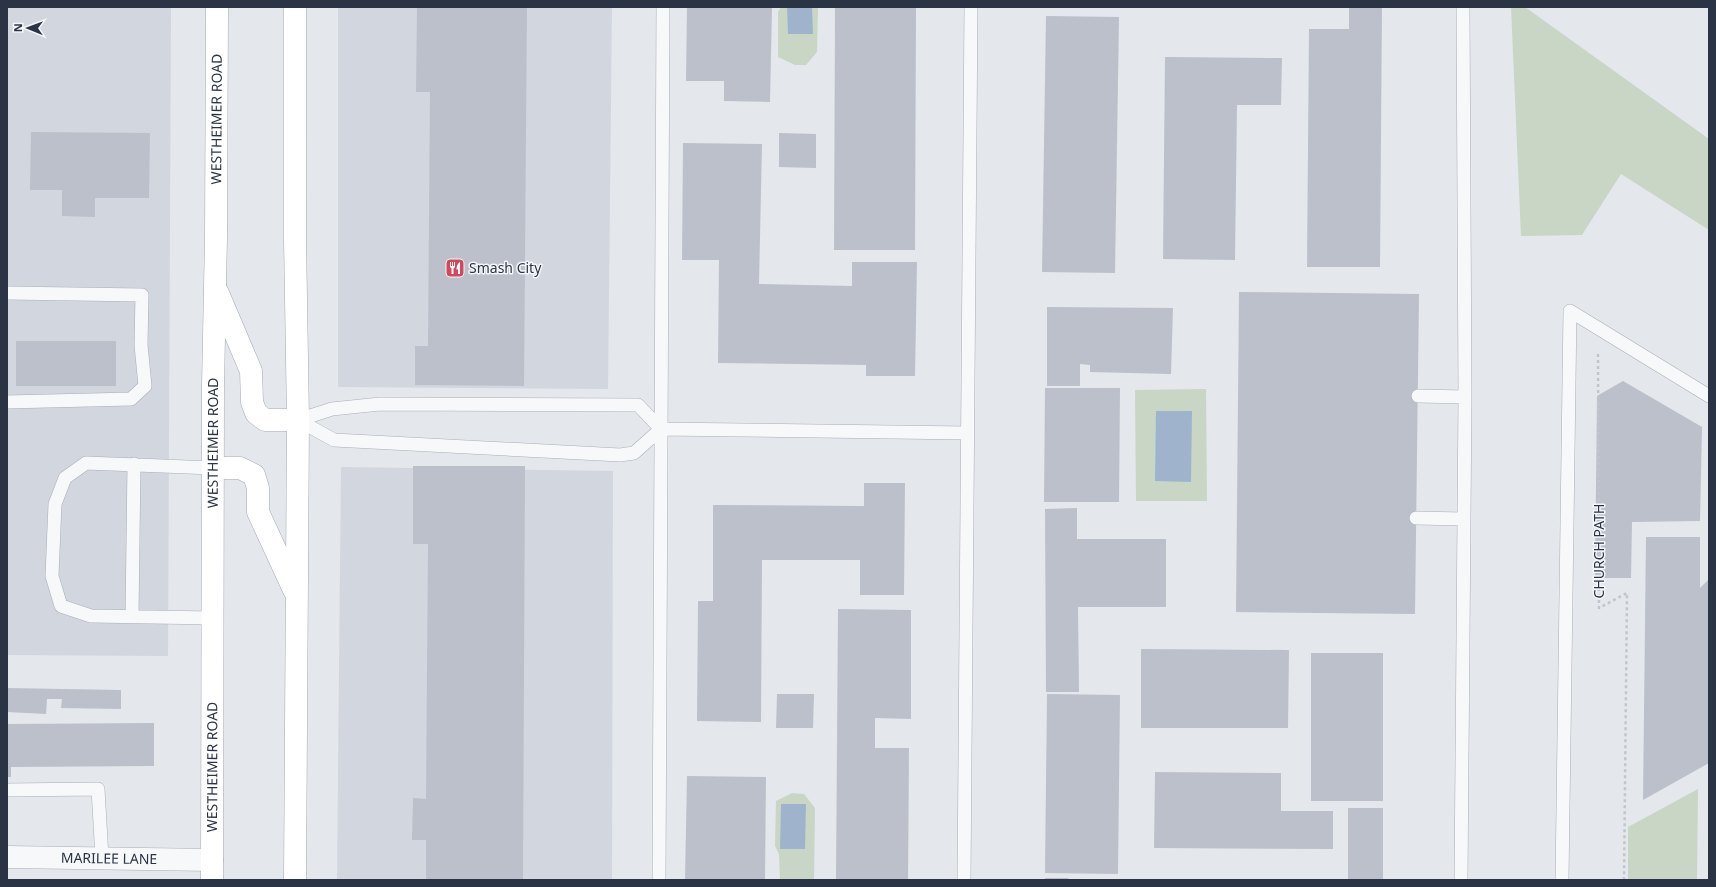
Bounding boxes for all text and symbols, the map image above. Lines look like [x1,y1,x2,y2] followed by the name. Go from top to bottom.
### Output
[8,8,48,48] north arrow
[10,23,25,32] text: N
[206,54,226,184] street label: WESTHEIMER ROAD
[444,257,466,279] restaurant icon: Smash City
[469,258,542,277] place label: Smash City
[203,377,222,508] street label: WESTHEIMER ROAD
[1589,504,1608,598] street label: CHURCH PATH
[202,702,221,832] street label: WESTHEIMER ROAD
[61,848,157,868] street label: MARILEE LANE

